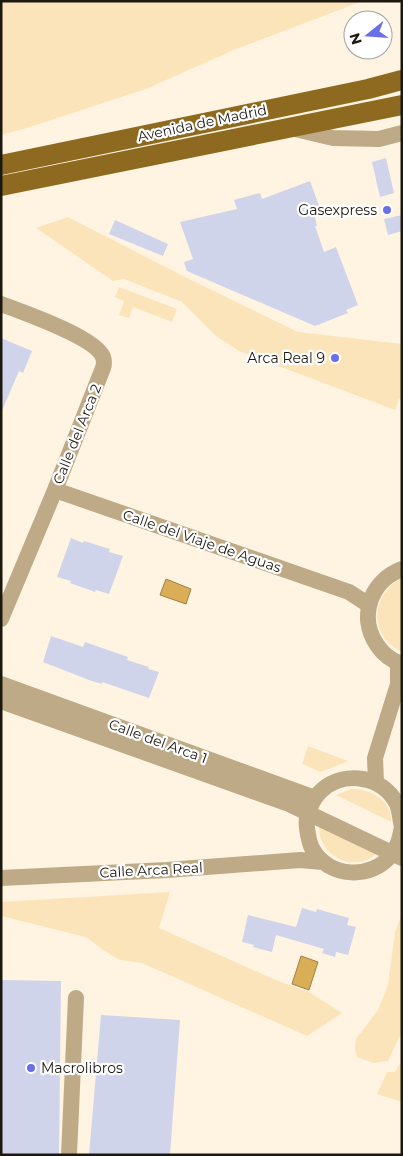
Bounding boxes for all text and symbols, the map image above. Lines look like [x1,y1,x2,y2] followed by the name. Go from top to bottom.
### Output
[343,10,393,60] north arrow
[345,31,366,47] text: N
[136,101,268,145] street label: Avenida de Madrid
[298,201,377,219] place label: Gasexpress
[381,204,393,216] marker: Gasexpress
[247,349,325,367] place label: Arca Real 9
[329,352,341,364] marker: Arca Real 9
[49,381,105,487] street label: Calle del Arca 2
[120,505,284,577] street label: Calle del Viaje de Aguas
[106,715,210,767] street label: Calle del Arca 1
[99,858,203,882] street label: Calle Arca Real
[41,1059,123,1077] place label: Macrolibros
[25,1062,37,1074] marker: Macrolibros

